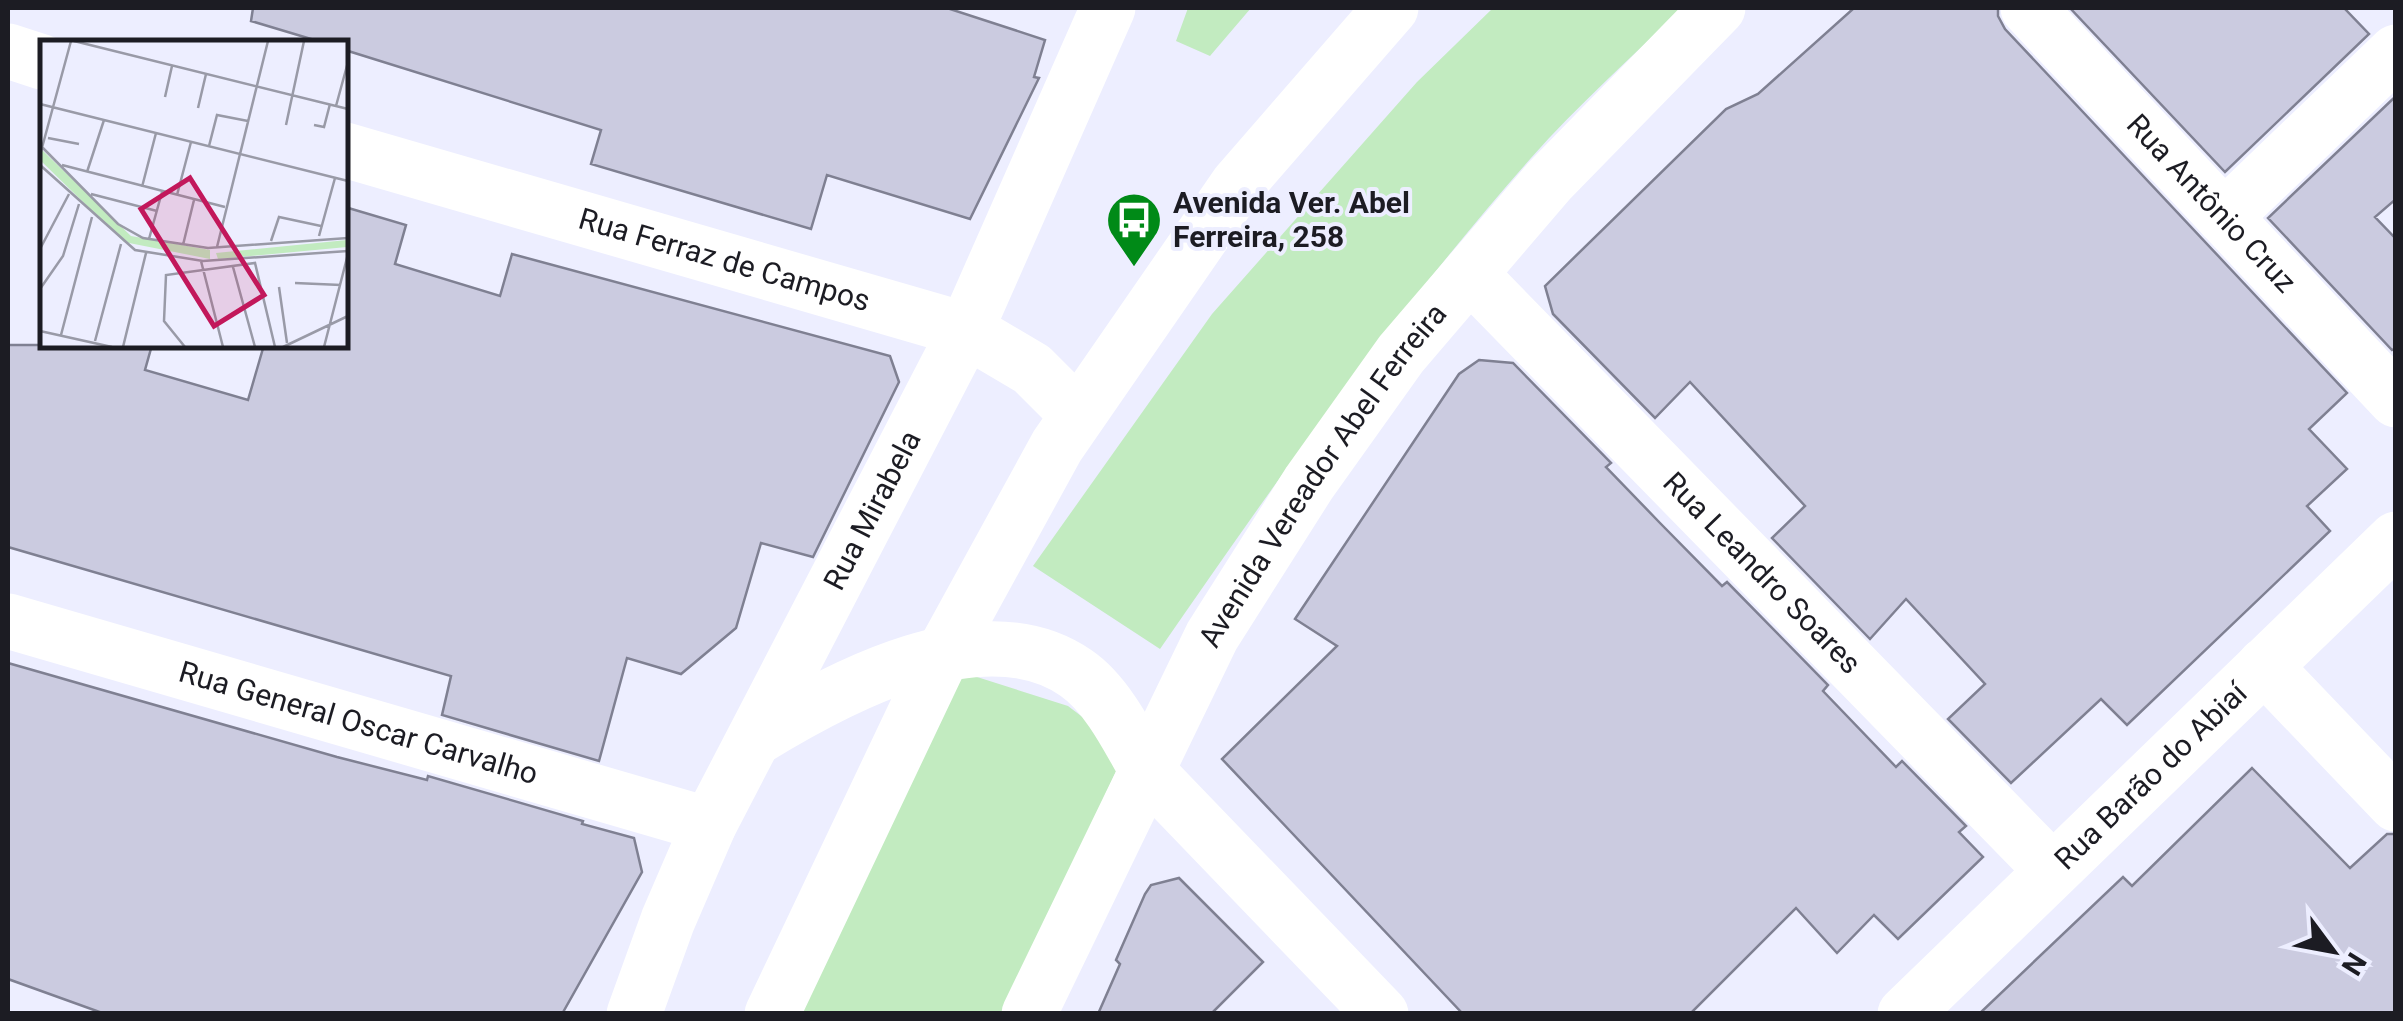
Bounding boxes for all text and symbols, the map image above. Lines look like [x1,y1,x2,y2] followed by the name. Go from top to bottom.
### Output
[40,40,348,348] inset map
[2120,107,2304,299] street label: Rua Antônio Cruz
[1173,185,1410,254] place label: Avenida Ver. Abel Ferreira, 258
[1104,190,1164,269] bus stop icon: Avenida Ver. Abel Ferreira, 258
[575,201,874,318] street label: Rua Ferraz de Campos
[1191,296,1453,653] street label: Avenida Vereador Abel Ferreira
[816,425,928,596] street label: Rua Mirabela
[1656,465,1868,681] street label: Rua Leandro Soares
[175,654,542,791] street label: Rua General Oscar Carvalho
[2047,674,2255,876] street label: Rua Barão do Abiaí
[2283,901,2383,1001] north arrow
[2335,947,2373,981] text: N

